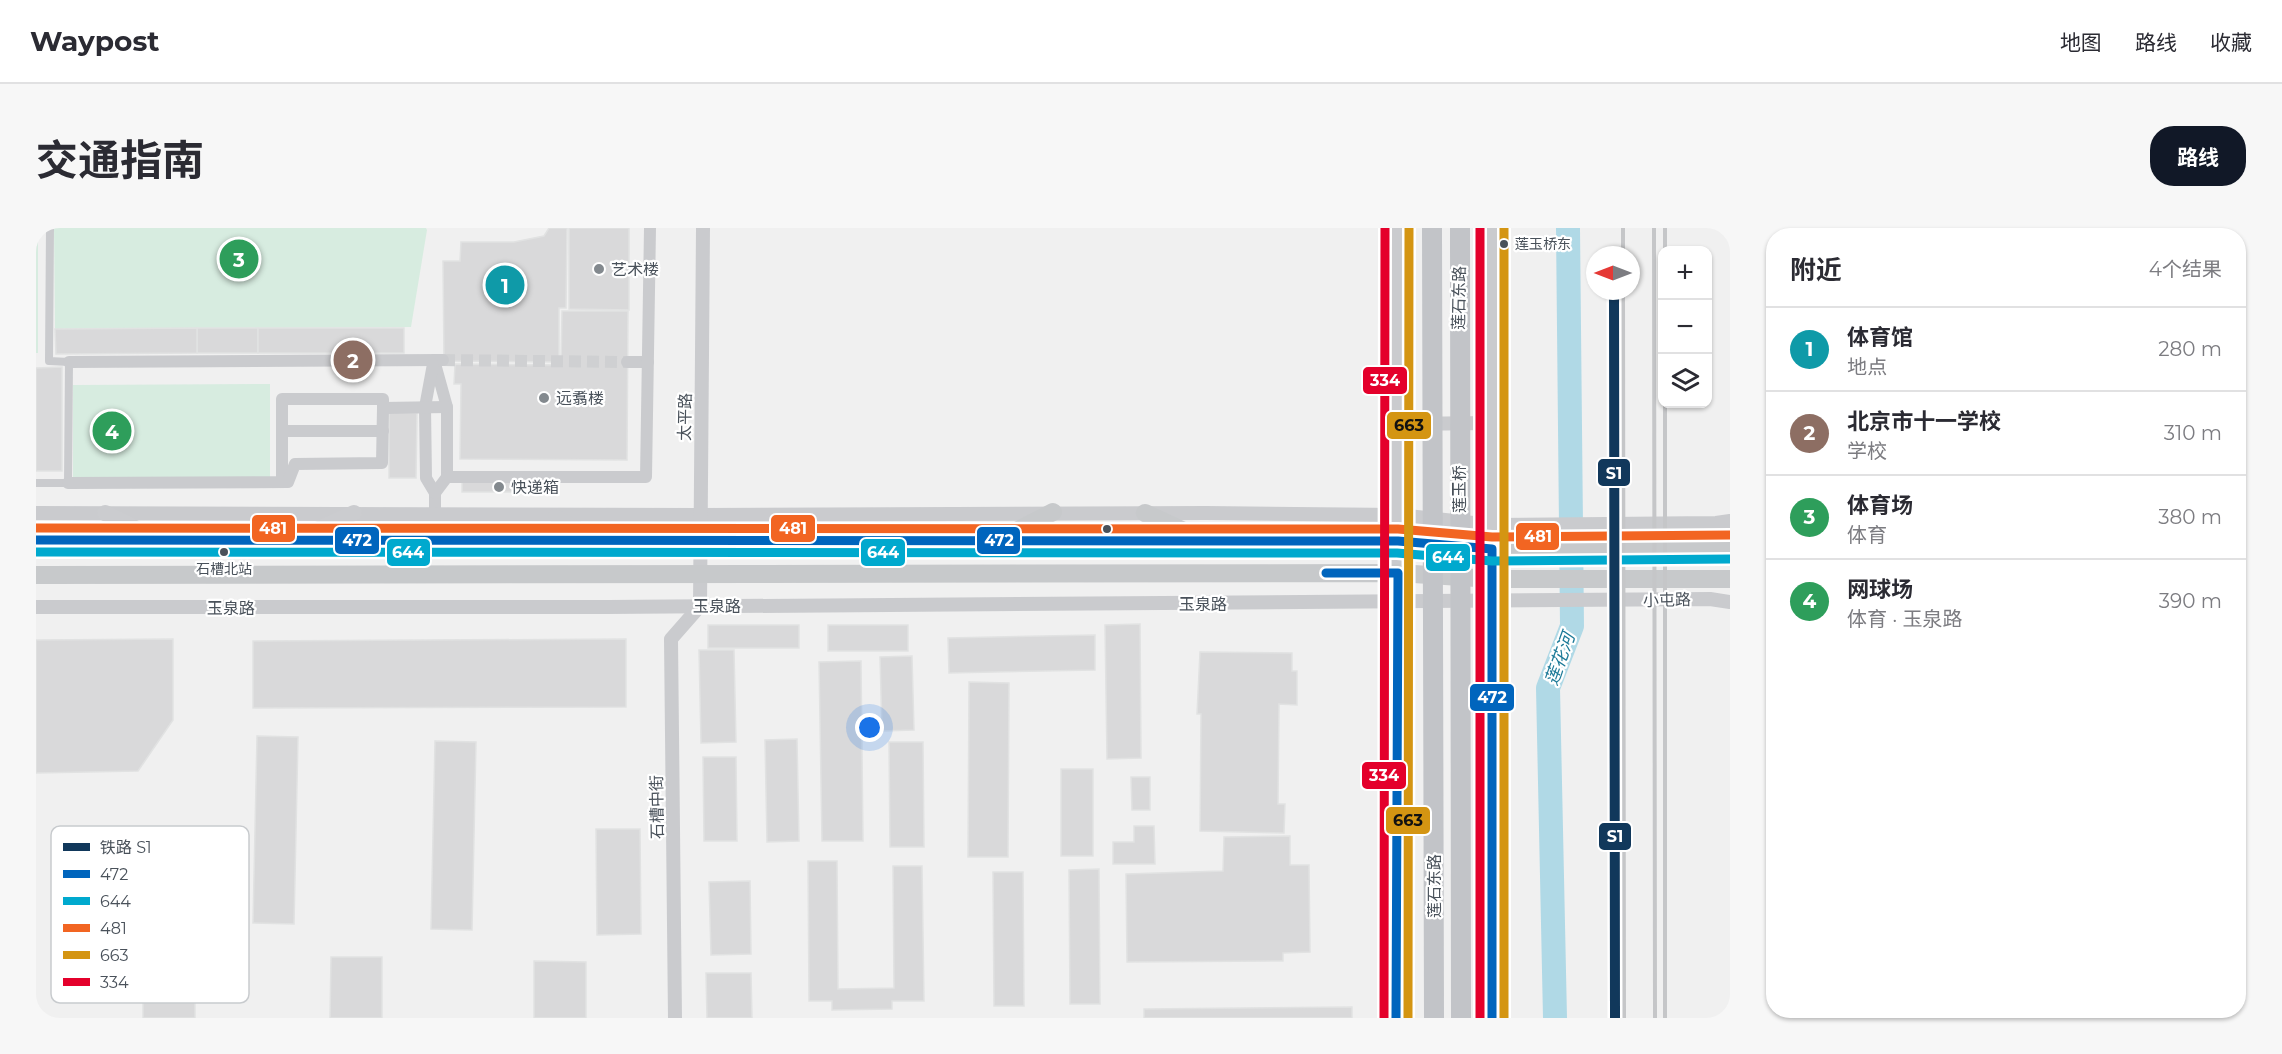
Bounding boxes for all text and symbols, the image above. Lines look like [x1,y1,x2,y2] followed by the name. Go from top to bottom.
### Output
[30,24,160,58] text: Waypost
[2060,30,2102,55] text: 地图
[2135,30,2177,55] text: 路线
[2210,30,2252,55] text: 收藏
[2150,126,2246,186] button: 路线
[36,134,204,186] text: 交通指南
[1515,235,1571,253] place label: 莲玉桥东
[220,237,258,282] pin: 3
[1498,238,1510,250] marker: 莲玉桥东
[1586,246,1640,300] north arrow
[1658,246,1712,408] map controls
[1658,246,1712,300] button: +
[1790,254,1842,286] text: 附近
[2149,257,2222,281] text: 4个结果
[611,260,659,279] place label: 艺术楼
[486,262,524,308] pin: 1
[592,262,606,276] marker: 艺术楼
[1449,266,1469,330] street label: 莲石东路
[1658,300,1712,354] button: −
[1847,324,1913,351] text: 体育馆
[1806,337,1813,361] text: 1
[2158,337,2222,361] text: 280 m
[334,338,372,382] pin: 2
[1658,354,1712,408] button: layers
[1847,355,1887,379] text: 地点
[1362,366,1408,395] line badge: 334
[1369,371,1400,390] text: 334
[556,389,604,408] place label: 远翥楼
[537,391,551,405] marker: 远翥楼
[675,393,695,441] street label: 太平路
[92,408,132,454] pin: 4
[1847,408,2001,435] text: 北京市十一学校
[1386,411,1432,440] line badge: 663
[1394,416,1424,435] text: 663
[1804,421,1815,445] text: 2
[2164,421,2222,445] text: 310 m
[1847,439,1887,463] text: 学校
[1597,458,1631,487] line badge: S1
[1606,464,1622,483] text: S1
[1450,465,1469,513] street label: 莲玉桥
[511,478,559,497] place label: 快递箱
[492,480,506,494] marker: 快递箱
[1847,492,1913,519] text: 体育场
[1804,505,1815,529] text: 3
[2158,505,2222,529] text: 380 m
[251,514,296,543] line badge: 481
[770,514,816,543] line badge: 481
[259,519,287,538] text: 481
[779,519,807,538] text: 481
[1515,522,1560,551] line badge: 481
[1101,523,1113,535] unlabelled marker
[1847,523,1887,547] text: 体育
[334,526,380,555] line badge: 472
[976,526,1021,555] line badge: 472
[1524,527,1552,546] text: 481
[342,531,372,550] text: 472
[984,531,1014,550] text: 472
[386,538,431,567] line badge: 644
[860,538,906,567] line badge: 644
[392,543,424,562] text: 644
[867,543,899,562] text: 644
[1425,543,1471,572] line badge: 644
[218,546,230,558] marker: 石槽北站
[1432,548,1464,567] text: 644
[196,560,252,578] place label: 石槽北站
[1847,576,1913,603] text: 网球场
[1803,589,1816,613] text: 4
[2159,589,2222,613] text: 390 m
[1643,590,1691,610] street label: 小屯路
[1179,595,1227,614] street label: 玉泉路
[693,597,741,616] street label: 玉泉路
[207,599,255,618] street label: 玉泉路
[1847,607,1963,631] text: 体育 · 玉泉路
[1540,627,1581,688] water label: 莲花河
[1469,683,1515,712] line badge: 472
[1477,688,1507,707] text: 472
[855,713,884,742] your location
[1361,761,1407,790] line badge: 334
[1368,766,1399,785] text: 334
[647,775,667,839] street label: 石槽中街
[1385,806,1431,835] line badge: 663
[1393,811,1423,830] text: 663
[1598,822,1632,851] line badge: S1
[51,826,249,1003] legend
[1607,827,1623,846] text: S1
[100,838,152,857] text: 铁路 S1
[1425,854,1444,918] street label: 莲石东路
[100,865,128,884] text: 472
[100,892,131,911] text: 644
[100,919,127,938] text: 481
[100,946,129,965] text: 663
[100,973,129,992] text: 334

